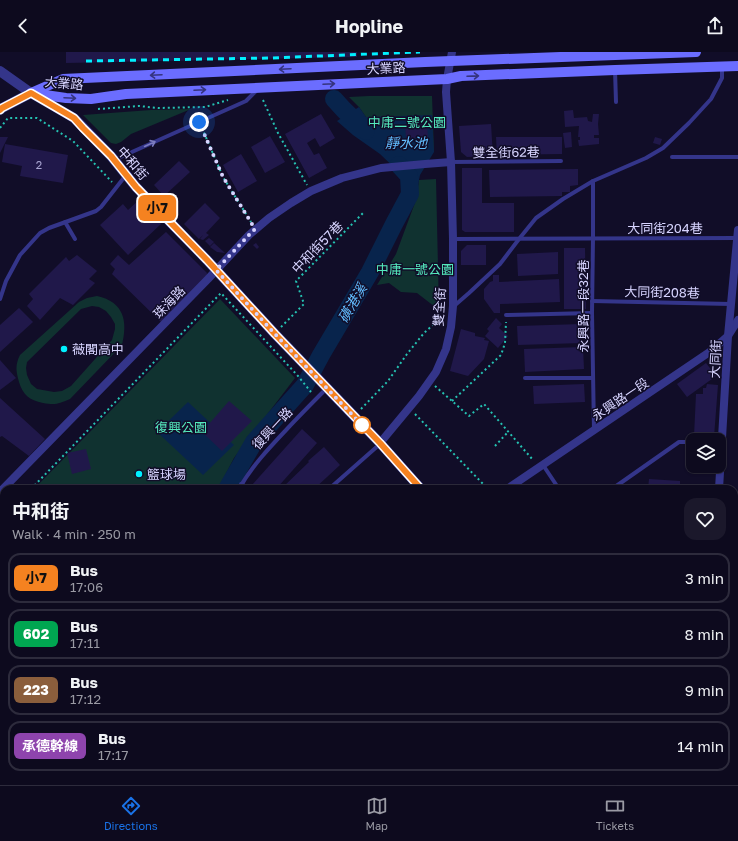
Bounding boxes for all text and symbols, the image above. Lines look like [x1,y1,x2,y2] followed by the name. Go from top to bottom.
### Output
[12,15,34,37] icon: back
[335,15,403,37] text: Hopline
[704,15,726,37] icon: share
[366,59,406,77] street label: 大業路
[279,65,292,72] one-way arrow
[150,71,163,78] one-way arrow
[466,72,479,79] one-way arrow
[44,73,84,93] street label: 大業路
[322,80,335,88] one-way arrow
[193,87,206,94] one-way arrow
[63,94,76,102] one-way arrow
[189,112,209,132] your location
[368,114,446,130] park label: 中庸二號公園
[385,134,429,151] water label: 靜水池
[143,140,155,147] one-way arrow
[114,143,152,183] street label: 中和街
[472,143,540,161] street label: 雙全街62巷
[36,158,42,171] house number: 2
[139,195,175,221] line badge: 小7
[146,199,168,216] text: 小7
[288,218,346,276] street label: 中和街57巷
[627,220,703,236] street label: 大同街204巷
[575,259,591,353] street label: 永興路一段32巷
[376,261,454,277] park label: 中庸一號公園
[334,279,371,325] water label: 磺港溪
[150,282,188,322] street label: 珠海路
[624,283,700,301] street label: 大同街208巷
[430,287,448,327] street label: 雙全街
[706,339,724,379] street label: 大同街
[72,341,124,357] place label: 薇閣高中
[59,344,69,354] marker: 薇閣高中
[589,374,651,424] street label: 永興路一段
[248,404,296,452] street label: 復興一路
[353,416,371,434] unlabelled marker
[155,419,207,435] park label: 復興公園
[686,433,726,473] map controls
[686,433,726,473] button: layers
[147,466,186,482] place label: 籃球場
[134,469,144,479] marker: 籃球場
[684,498,726,540] button: heart
[12,499,69,522] text: 中和街
[12,526,136,542] text: Walk · 4 min · 250 m
[70,561,98,579] text: Bus
[25,569,47,586] text: 小7
[685,569,724,587] text: 3 min
[70,579,103,595] text: 17:06
[70,617,98,635] text: Bus
[23,625,49,642] text: 602
[685,625,724,643] text: 8 min
[70,635,100,651] text: 17:11
[70,673,98,691] text: Bus
[23,681,49,698] text: 223
[685,681,724,699] text: 9 min
[70,691,101,707] text: 17:12
[98,729,126,747] text: Bus
[22,737,78,754] text: 承德幹線
[677,737,724,755] text: 14 min
[98,747,128,763] text: 17:17
[104,795,158,832] tab: Directions
[365,795,388,832] tab: Map
[596,795,634,832] tab: Tickets

